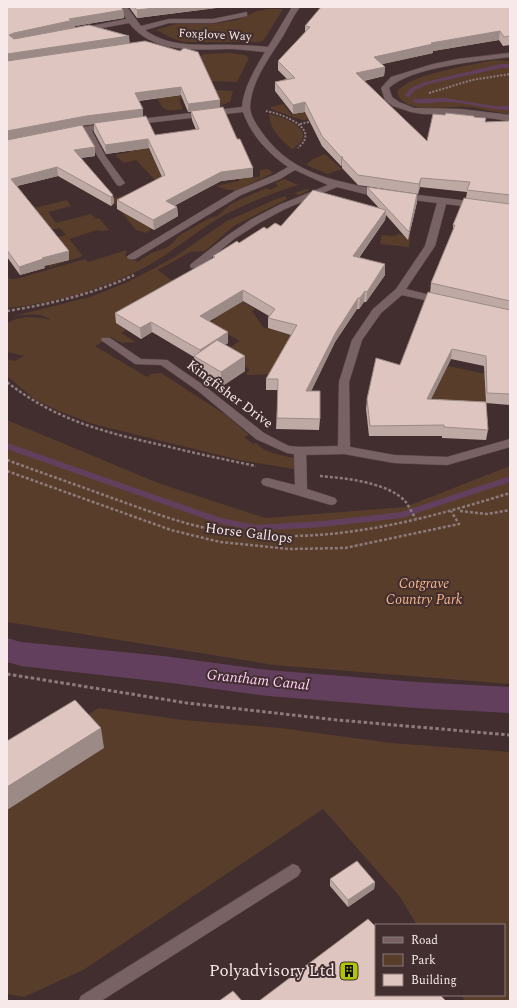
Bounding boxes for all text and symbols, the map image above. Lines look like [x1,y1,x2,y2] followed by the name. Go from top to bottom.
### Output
[178,24,253,46] street label: Foxglove Way
[182,355,278,434] street label: Kingfisher Drive
[204,517,294,549] street label: Horse Gallops
[386,573,463,610] park label: Cotgrave Country Park
[205,663,311,697] water label: Grantham Canal
[375,924,505,996] legend
[411,931,438,950] text: Road
[411,951,436,970] text: Park
[209,958,335,984] place label: Polyadvisory Ltd
[338,960,360,982] building icon: Polyadvisory Ltd
[411,971,457,990] text: Building

